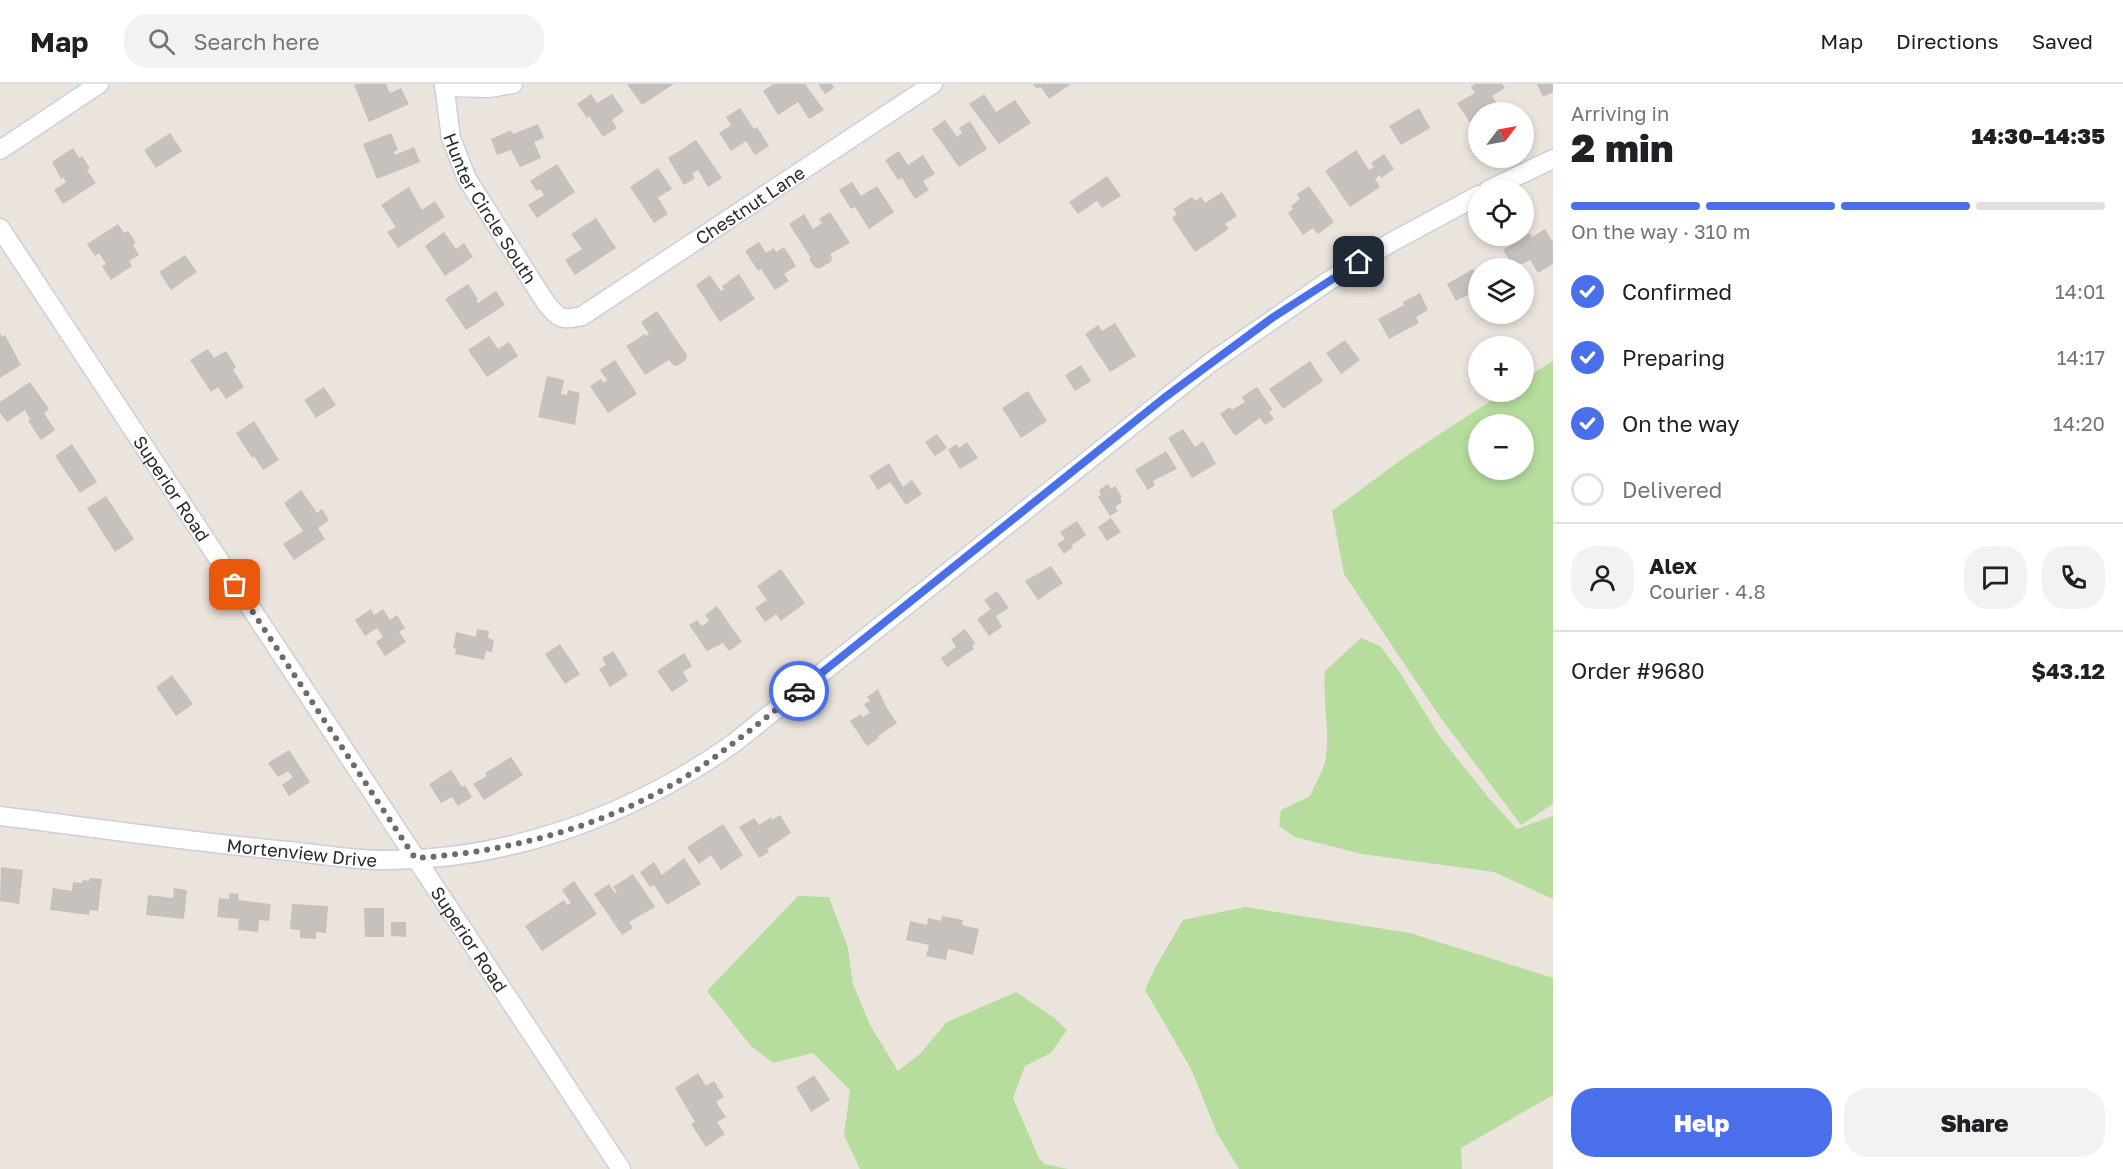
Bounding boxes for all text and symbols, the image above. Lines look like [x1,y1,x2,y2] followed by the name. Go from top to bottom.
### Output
[124,14,544,68] search box
[30,25,88,58] text: Map
[145,25,178,58] icon: search
[193,28,319,55] text: Search here
[1820,28,1863,54] text: Map
[1896,28,1999,54] text: Directions
[2032,28,2093,54] text: Saved
[1571,101,1669,125] text: Arriving in
[1468,102,1534,168] north arrow
[1468,102,1534,480] map controls
[1971,122,2105,149] text: 14:30–14:35
[1571,124,1674,171] text: 2 min
[439,130,542,288] street label: Hunter Circle South
[691,161,809,249] street label: Chestnut Lane
[1468,180,1534,246] button: locate
[1571,219,1750,243] text: On the way · 310 m
[1333,236,1384,287] pin
[1342,245,1375,278] icon: home
[1468,258,1534,324] button: layers
[1571,275,1604,308] icon: check
[1622,278,1732,305] text: Confirmed
[2055,279,2105,303] text: 14:01
[1468,336,1534,402] button: +
[1571,341,1604,374] icon: check
[1622,344,1725,371] text: Preparing
[2057,345,2105,369] text: 14:17
[1571,407,1604,440] icon: check
[1622,410,1740,437] text: On the way
[2053,411,2105,435] text: 14:20
[1468,414,1534,480] button: −
[129,431,215,545] street label: Superior Road
[1622,476,1722,503] text: Delivered
[1571,546,1634,609] button: person
[1964,546,2027,609] button: chat
[2042,546,2105,609] button: phone
[1649,552,1697,579] text: Alex
[209,559,260,610] pin
[218,568,251,601] icon: bag
[1649,579,1766,603] text: Courier · 4.8
[1571,657,1705,684] text: Order #9680
[2031,657,2105,684] text: $43.12
[769,661,829,721] courier
[783,675,816,708] icon: car
[226,834,377,871] street label: Mortenview Drive
[426,882,512,996] street label: Superior Road
[1571,1088,1832,1157] button: Help
[1844,1088,2105,1157] button: Share

